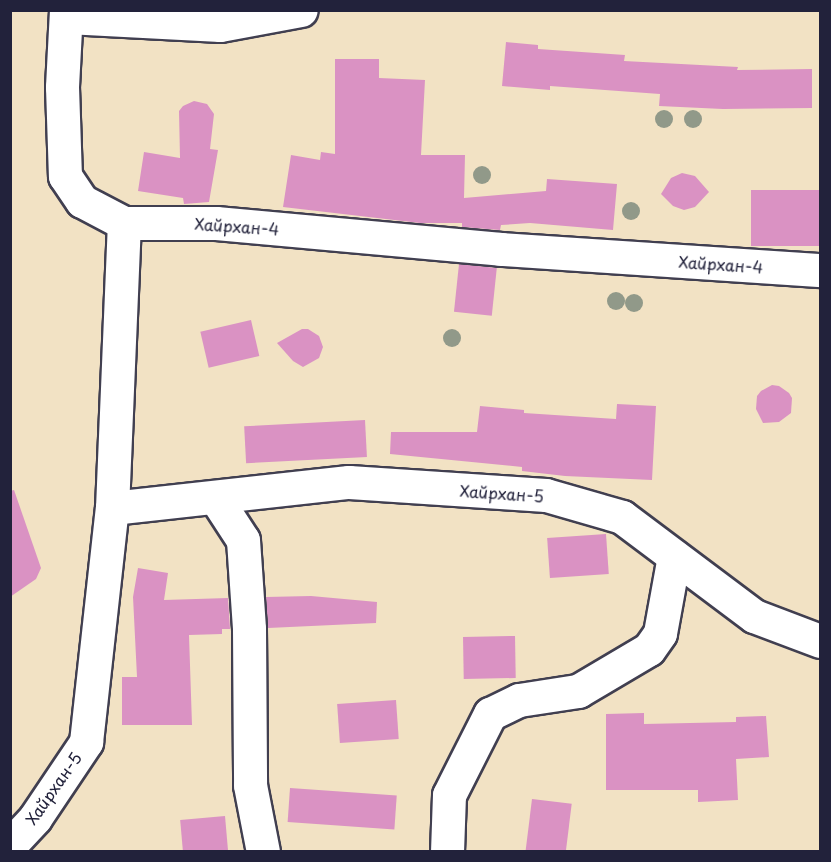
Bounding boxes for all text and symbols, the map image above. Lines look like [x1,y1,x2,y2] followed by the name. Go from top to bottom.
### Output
[194,213,280,239] street label: Хайрхан-4
[678,251,764,277] street label: Хайрхан-4
[459,480,545,506] street label: Хайрхан-5
[21,748,85,828] street label: Хайрхан-5

